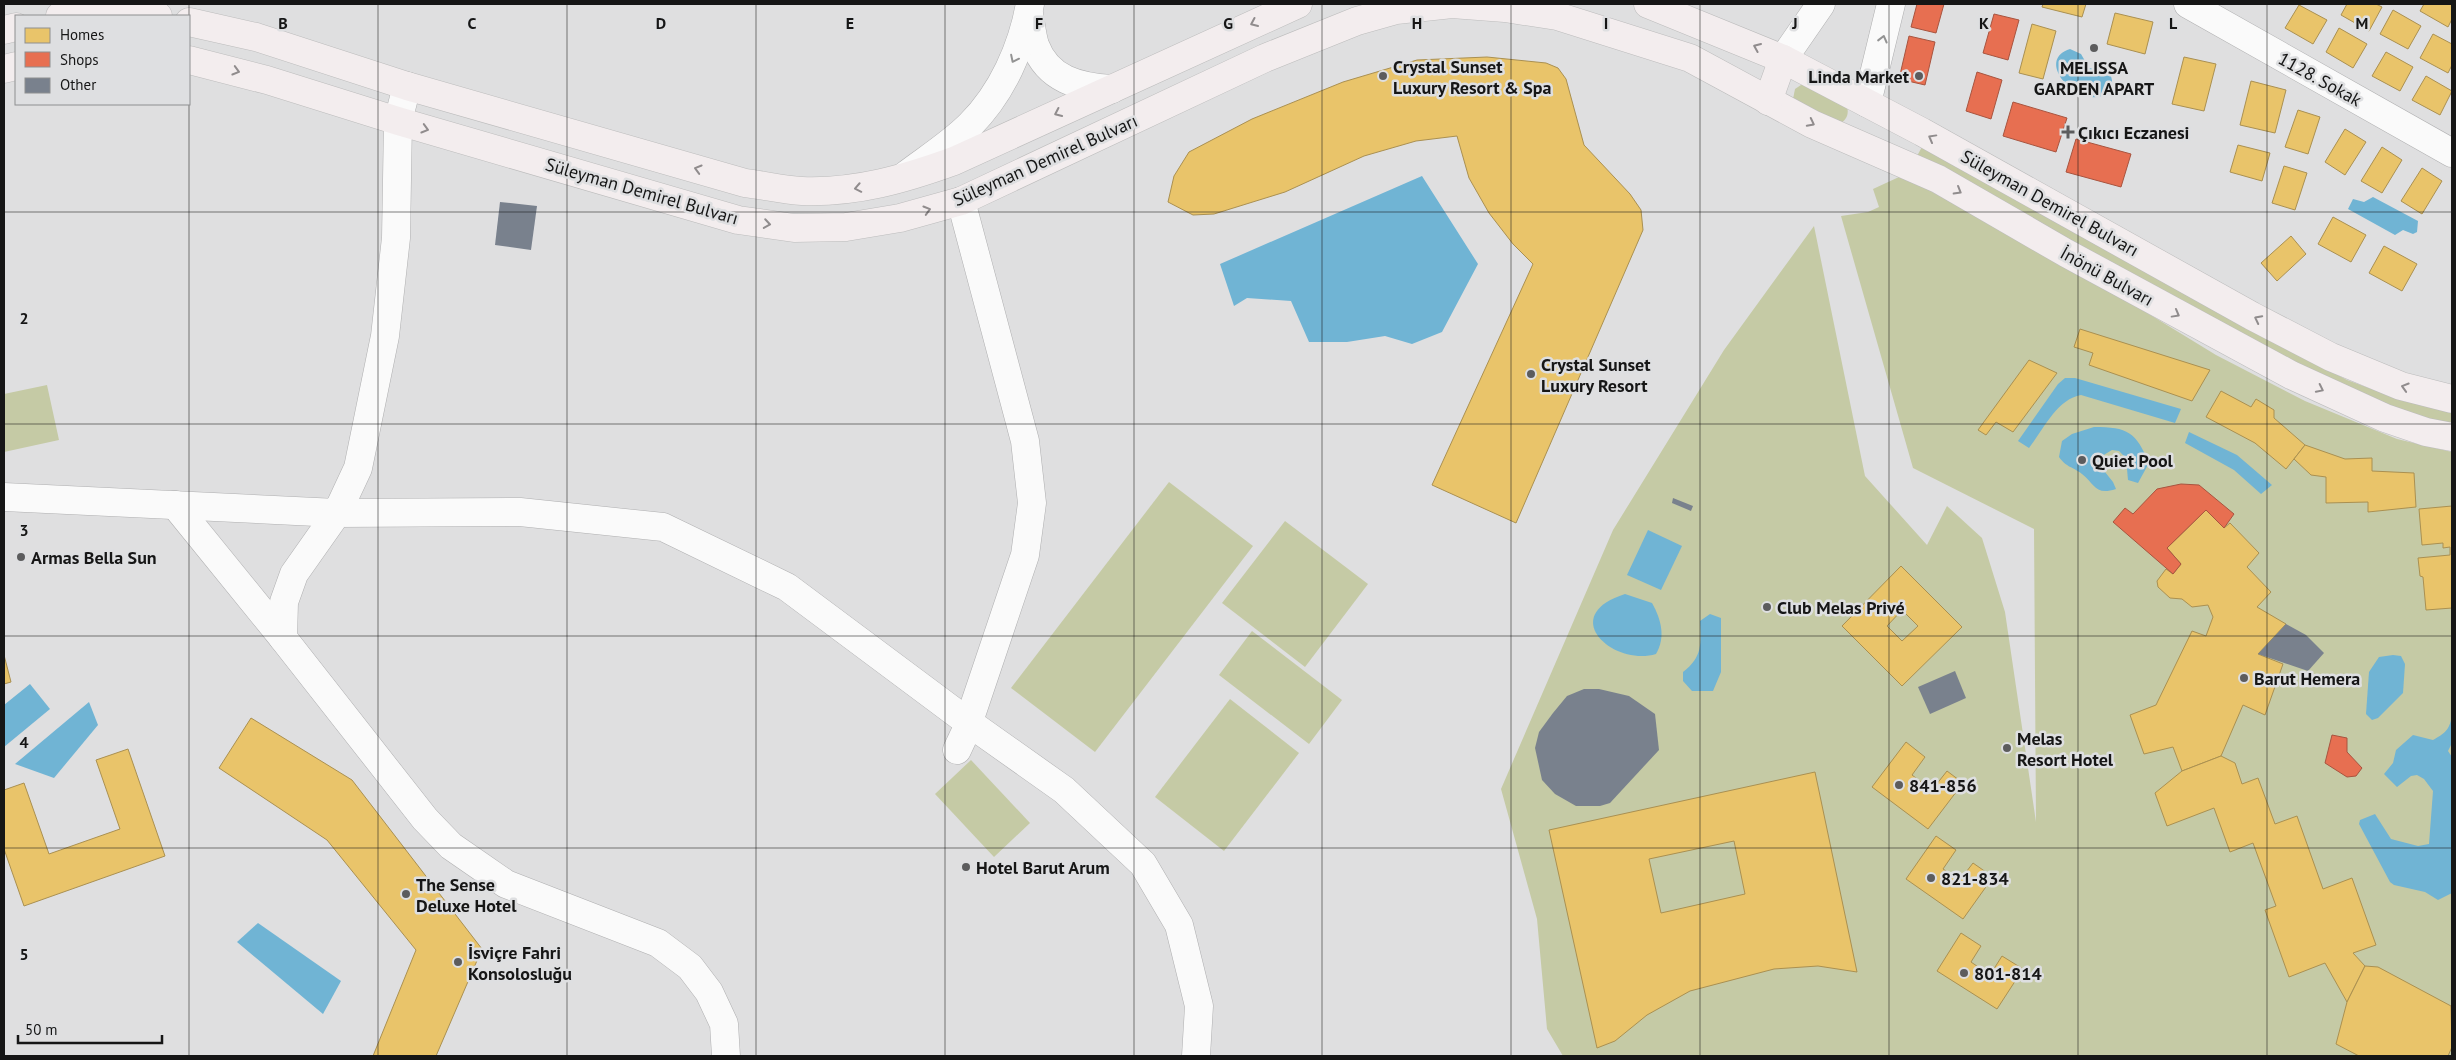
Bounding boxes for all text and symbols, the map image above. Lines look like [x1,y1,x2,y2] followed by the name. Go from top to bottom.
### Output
[278,13,288,33] text: B
[468,13,477,33] text: C
[656,13,666,33] text: D
[846,13,854,33] text: E
[1035,13,1043,33] text: F
[1223,13,1233,33] text: G
[1412,13,1422,33] text: H
[1604,13,1608,33] text: I
[1791,13,1798,33] text: J
[1979,13,1989,33] text: K
[2169,13,2178,33] text: L
[2356,13,2368,33] text: M
[15,15,190,105] legend
[1250,17,1259,28] one-way arrow
[60,25,104,44] text: Homes
[1877,36,1887,44] one-way arrow
[2088,42,2100,54] marker: MELISSA GARDEN APART
[1753,43,1762,54] one-way arrow
[2274,47,2366,112] street label: 1128. Sokak
[60,50,99,69] text: Shops
[1010,54,1020,63] one-way arrow
[1393,55,1551,99] place label: Crystal Sunset Luxury Resort & Spa
[2034,56,2155,100] place label: MELISSA GARDEN APART
[1808,65,1910,88] place label: Linda Market
[232,66,240,76] one-way arrow
[1377,70,1389,82] marker: Crystal Sunset Luxury Resort & Spa
[1913,70,1925,82] marker: Linda Market
[60,75,96,94] text: Other
[1054,107,1063,118] one-way arrow
[949,109,1141,211] street label: Süleyman Demirel Bulvarı
[1806,117,1815,127] one-way arrow
[2078,121,2189,144] place label: Çıkıcı Eczanesi
[420,123,429,133] one-way arrow
[2062,126,2074,138] marker: Çıkıcı Eczanesi
[1928,134,1937,144] one-way arrow
[1957,145,2143,261] street label: Süleyman Demirel Bulvarı
[543,152,741,230] street label: Süleyman Demirel Bulvarı
[694,165,703,175] one-way arrow
[853,183,862,193] one-way arrow
[1953,185,1962,195] one-way arrow
[923,206,931,216] one-way arrow
[763,218,771,229] one-way arrow
[2056,241,2158,311] street label: İnönü Bulvarı
[19,308,29,328] text: 2
[2170,308,2179,318] one-way arrow
[2254,315,2263,325] one-way arrow
[1541,353,1651,397] place label: Crystal Sunset Luxury Resort
[1525,368,1537,380] marker: Crystal Sunset Luxury Resort
[2401,382,2410,392] one-way arrow
[2315,383,2324,393] one-way arrow
[2092,449,2174,472] place label: Quiet Pool
[2076,454,2088,466] marker: Quiet Pool
[19,520,29,540] text: 3
[31,546,157,569] place label: Armas Bella Sun
[15,551,27,563] marker: Armas Bella Sun
[1777,596,1905,619] place label: Club Melas Privé
[1761,601,1773,613] marker: Club Melas Privé
[2254,667,2360,690] place label: Barut Hemera
[2238,672,2250,684] marker: Barut Hemera
[2017,727,2114,771] place label: Melas Resort Hotel
[19,732,29,752] text: 4
[2001,742,2013,754] marker: Melas Resort Hotel
[1909,774,1977,797] place label: 841-856
[1893,779,1905,791] marker: 841-856
[976,856,1110,879] place label: Hotel Barut Arum
[960,861,972,873] marker: Hotel Barut Arum
[1941,867,2009,890] place label: 821-834
[1925,872,1937,884] marker: 821-834
[416,873,517,917] place label: The Sense Deluxe Hotel
[400,888,412,900] marker: The Sense Deluxe Hotel
[468,941,572,985] place label: İsviçre Fahri Konsolosluğu
[19,944,29,964] text: 5
[452,956,464,968] marker: İsviçre Fahri Konsolosluğu
[1974,962,2042,985] place label: 801-814
[1958,967,1970,979] marker: 801-814
[18,1012,161,1044] scale bar
[25,1020,58,1039] text: 50 m

